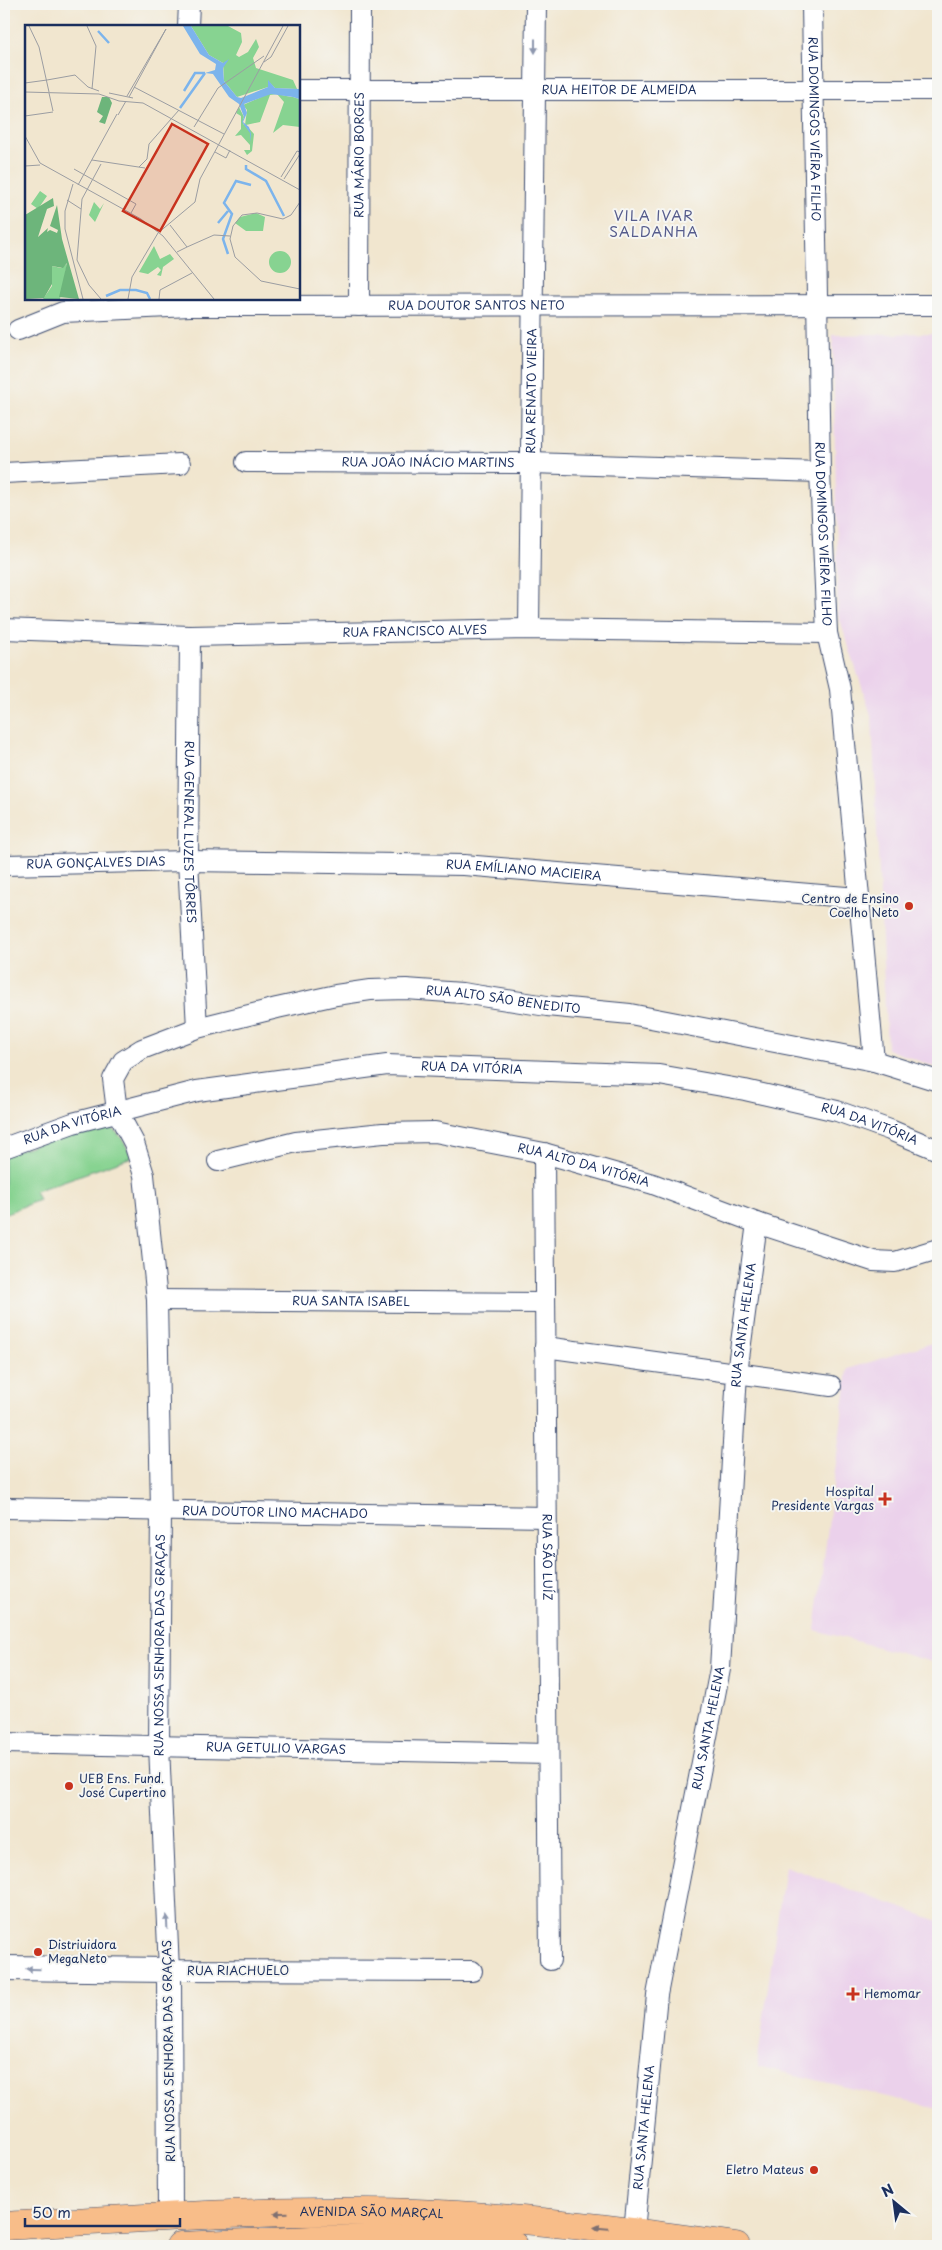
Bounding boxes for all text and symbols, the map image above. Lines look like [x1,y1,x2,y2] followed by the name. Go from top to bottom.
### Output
[25,25,300,300] inset map
[805,37,826,222] street label: RUA DOMINGOS VIÊIRA FILHO
[531,39,539,55] one-way arrow
[542,80,697,98] street label: RUA HEITOR DE ALMEIDA
[349,92,368,218] street label: RUA MÁRIO BORGES
[609,205,699,242] district label: VILA IVAR SALDANHA
[388,295,565,314] street label: RUA DOUTOR SANTOS NETO
[521,328,540,454] street label: RUA RENATO VIEIRA
[811,441,837,627] street label: RUA DOMINGOS VIÊIRA FILHO
[341,452,515,471] street label: RUA JOÃO INÁCIO MARTINS
[342,620,487,641] street label: RUA FRANCISCO ALVES
[180,741,201,924] street label: RUA GENERAL LUZES TÔRRES
[26,851,166,873] street label: RUA GONÇALVES DIAS
[446,855,602,884] street label: RUA EMÍLIANO MACIEIRA
[801,889,899,921] place label: Centro de Ensino Coelho Neto
[903,900,915,912] marker: Centro de Ensino Coelho Neto
[425,980,582,1017] street label: RUA ALTO SÃO BENEDITO
[421,1056,523,1078] street label: RUA DA VITÓRIA
[820,1098,921,1149] street label: RUA DA VITÓRIA
[20,1101,123,1148] street label: RUA DA VITÓRIA
[516,1138,652,1191] street label: RUA ALTO DA VITÓRIA
[726,1262,760,1388] street label: RUA SANTA HELENA
[292,1291,410,1310] street label: RUA SANTA ISABEL
[771,1482,875,1514] place label: Hospital Presidente Vargas
[878,1492,892,1506] marker: Hospital Presidente Vargas
[182,1501,368,1522] street label: RUA DOUTOR LINO MACHADO
[539,1513,557,1601] street label: RUA SÃO LUÍZ
[149,1534,169,1757] street label: RUA NOSSA SENHORA DAS GRAÇAS
[687,1665,728,1791] street label: RUA SANTA HELENA
[206,1737,346,1758] street label: RUA GETULIO VARGAS
[79,1769,167,1801] place label: UEB Ens. Fund. José Cupertino
[63,1780,75,1792] marker: UEB Ens. Fund. José Cupertino
[162,1913,170,1929] one-way arrow
[48,1935,117,1967] place label: Distriuidora MegaNeto
[157,1940,179,2162] street label: RUA NOSSA SENHORA DAS GRAÇAS
[32,1946,44,1958] marker: Distriuidora MegaNeto
[187,1961,289,1979] street label: RUA RIACHUELO
[24,1965,40,1973] one-way arrow
[864,1984,921,2002] place label: Hemomar
[846,1987,860,2001] marker: Hemomar
[628,2064,658,2191] street label: RUA SANTA HELENA
[726,2160,805,2178] place label: Eletro Mateus
[808,2164,820,2176] marker: Eletro Mateus
[870,2178,920,2228] north arrow
[878,2178,897,2202] text: N
[25,2195,180,2227] scale bar
[32,2200,71,2223] text: 50 m
[299,2202,444,2222] street label: AVENIDA SÃO MARÇAL
[273,2209,289,2217] one-way arrow
[592,2224,608,2232] one-way arrow

